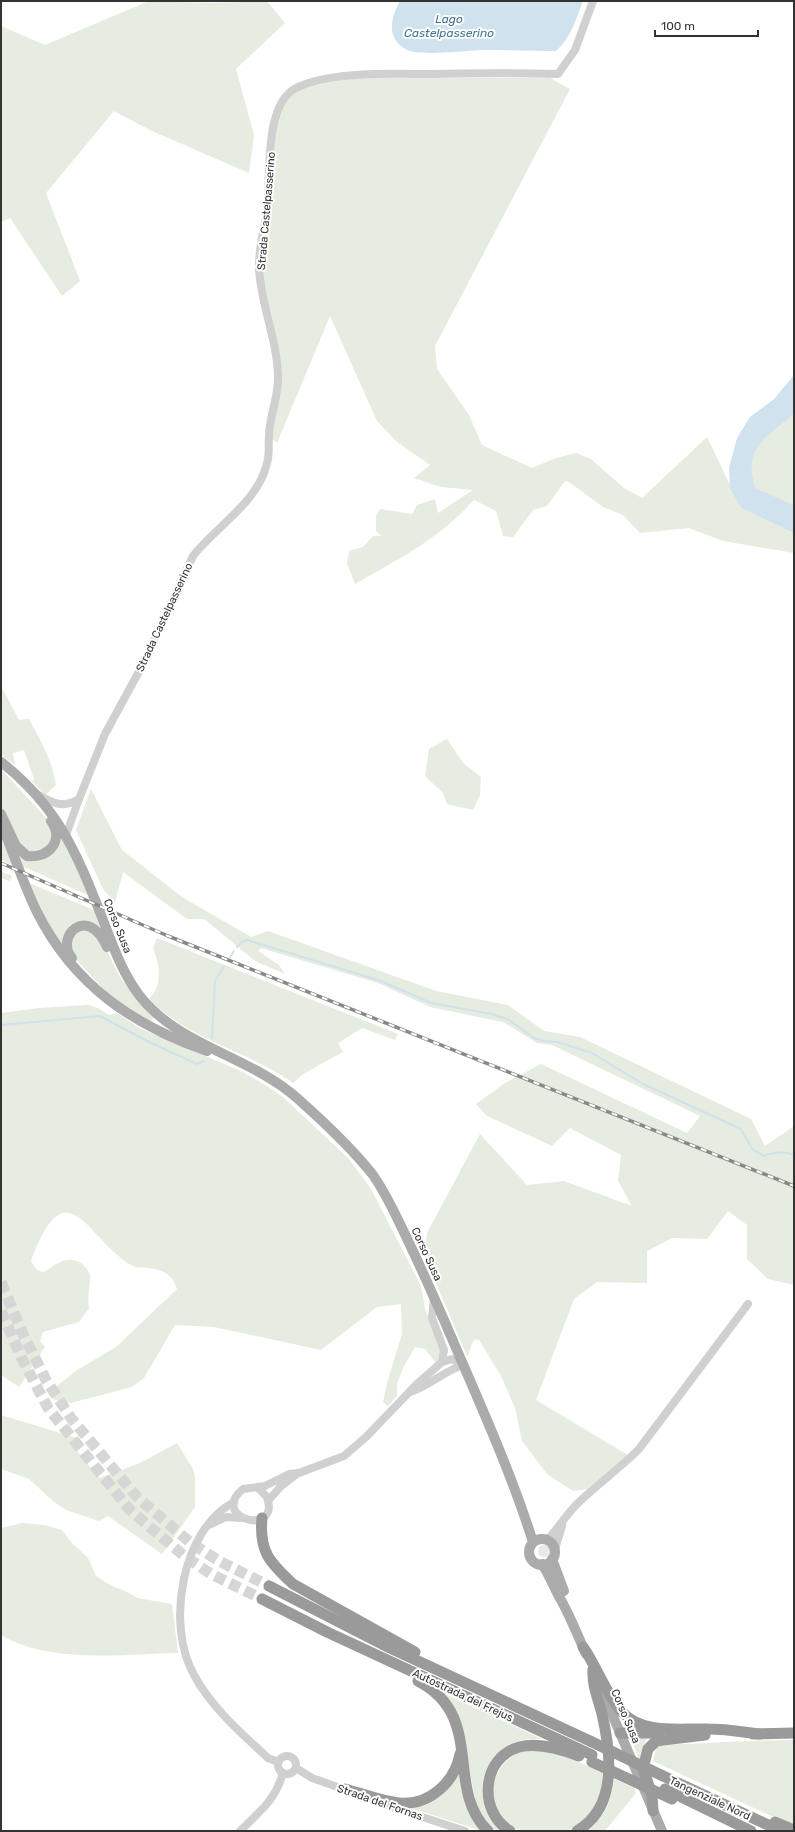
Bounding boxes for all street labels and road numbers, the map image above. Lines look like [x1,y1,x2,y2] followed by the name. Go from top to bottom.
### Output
[255,151,278,271] street label: Strada Castelpasserino
[134,561,195,674] street label: Strada Castelpasserino
[101,897,134,955] street label: Corso Susa
[408,1225,445,1283] street label: Corso Susa
[410,1666,516,1725] street label: Autostrada del Frejus
[608,1687,643,1745] street label: Corso Susa
[667,1774,752,1823] street label: Tangenziale Nord
[335,1782,425,1823] street label: Strada del Fornas

